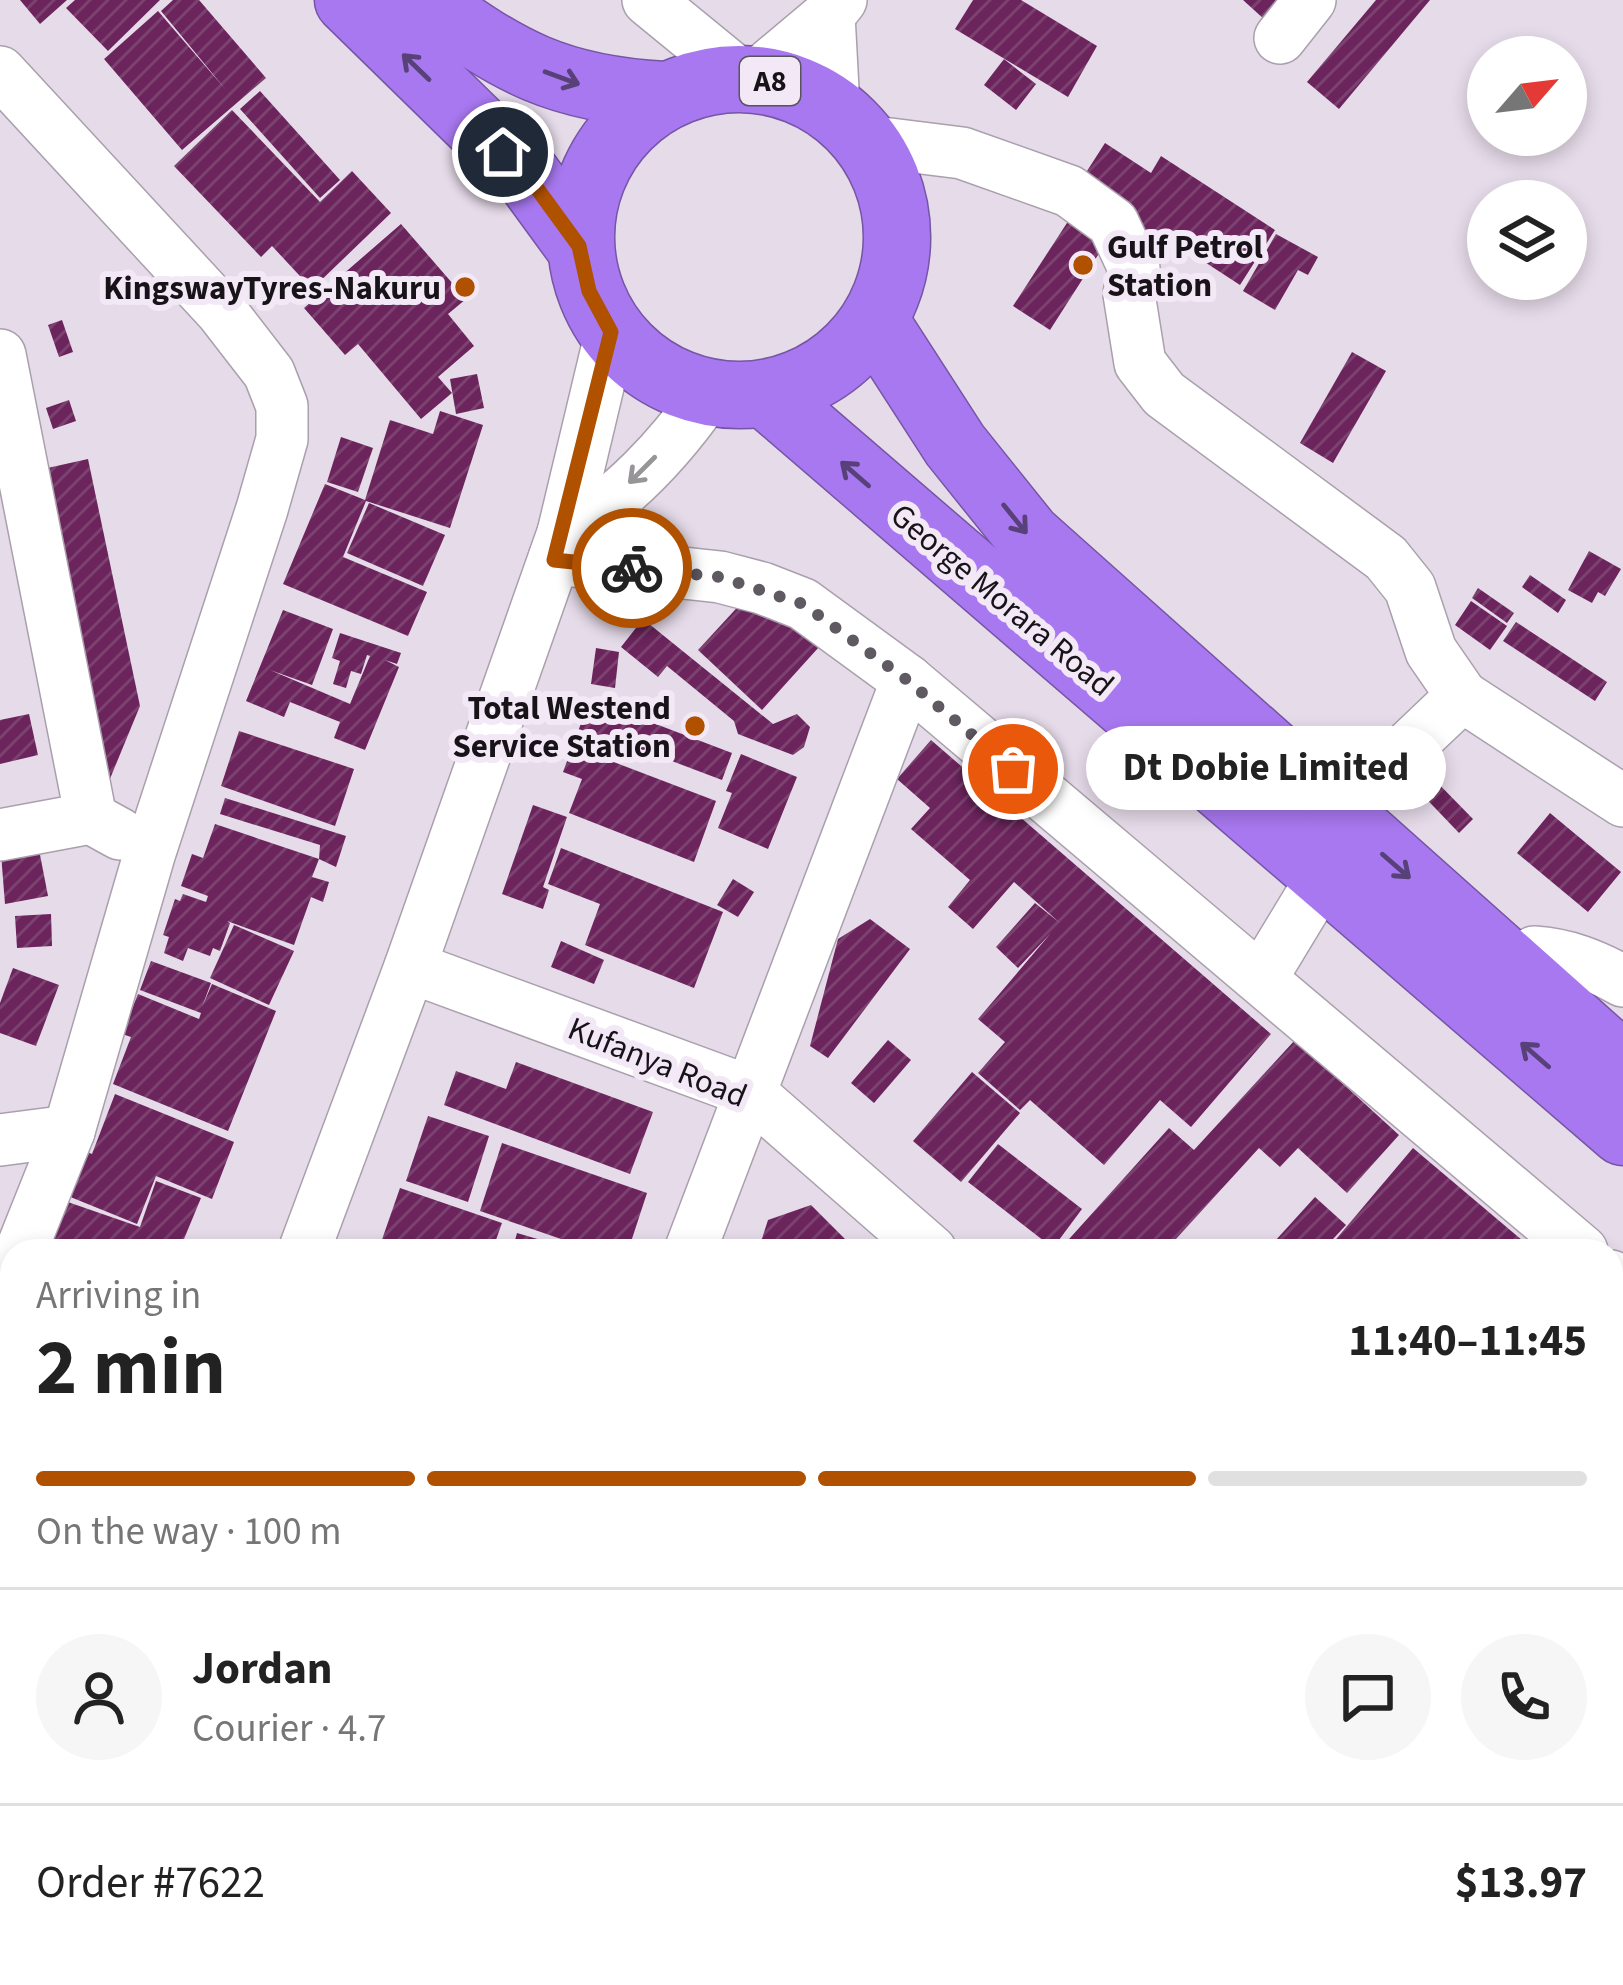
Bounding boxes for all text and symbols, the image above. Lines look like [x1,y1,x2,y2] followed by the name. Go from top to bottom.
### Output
[1467,36,1587,156] north arrow
[1467,36,1587,300] map controls
[402,54,431,82] one-way arrow
[740,57,800,105] road number: A8
[543,69,580,91] one-way arrow
[452,101,554,203] pin
[470,119,536,185] icon: home
[1467,180,1587,300] button: layers
[1107,224,1264,309] place label: Gulf Petrol Station
[1070,252,1096,278] marker: Gulf Petrol Station
[103,265,441,312] place label: KingswayTyres-Nakuru
[452,274,478,300] marker: KingswayTyres-Nakuru
[628,455,656,484] one-way arrow
[840,461,871,489] one-way arrow
[880,493,1124,708] street label: George Morara Road
[1000,503,1028,534] one-way arrow
[572,508,692,628] courier
[599,535,665,601] icon: bike
[452,685,671,770] place label: Total Westend Service Station
[682,713,708,739] marker: Total Westend Service Station
[962,718,1064,820] pin
[1085,727,1445,811] callout: Dt Dobie Limited
[980,736,1046,802] icon: bag
[1123,740,1409,796] text: Dt Dobie Limited
[1380,852,1411,880] one-way arrow
[561,1005,754,1120] street label: Kufanya Road
[1520,1042,1551,1069] one-way arrow
[36,1268,201,1324] text: Arriving in
[1348,1309,1587,1373] text: 11:40–11:45
[36,1313,226,1424] text: 2 min
[36,1504,342,1560] text: On the way · 100 m
[36,1634,162,1760] button: person
[1305,1634,1431,1760] button: chat
[1461,1634,1587,1760] button: phone
[192,1637,333,1701] text: Jordan
[192,1701,386,1757] text: Courier · 4.7
[36,1851,265,1915] text: Order #7622
[1455,1851,1587,1915] text: $13.97

